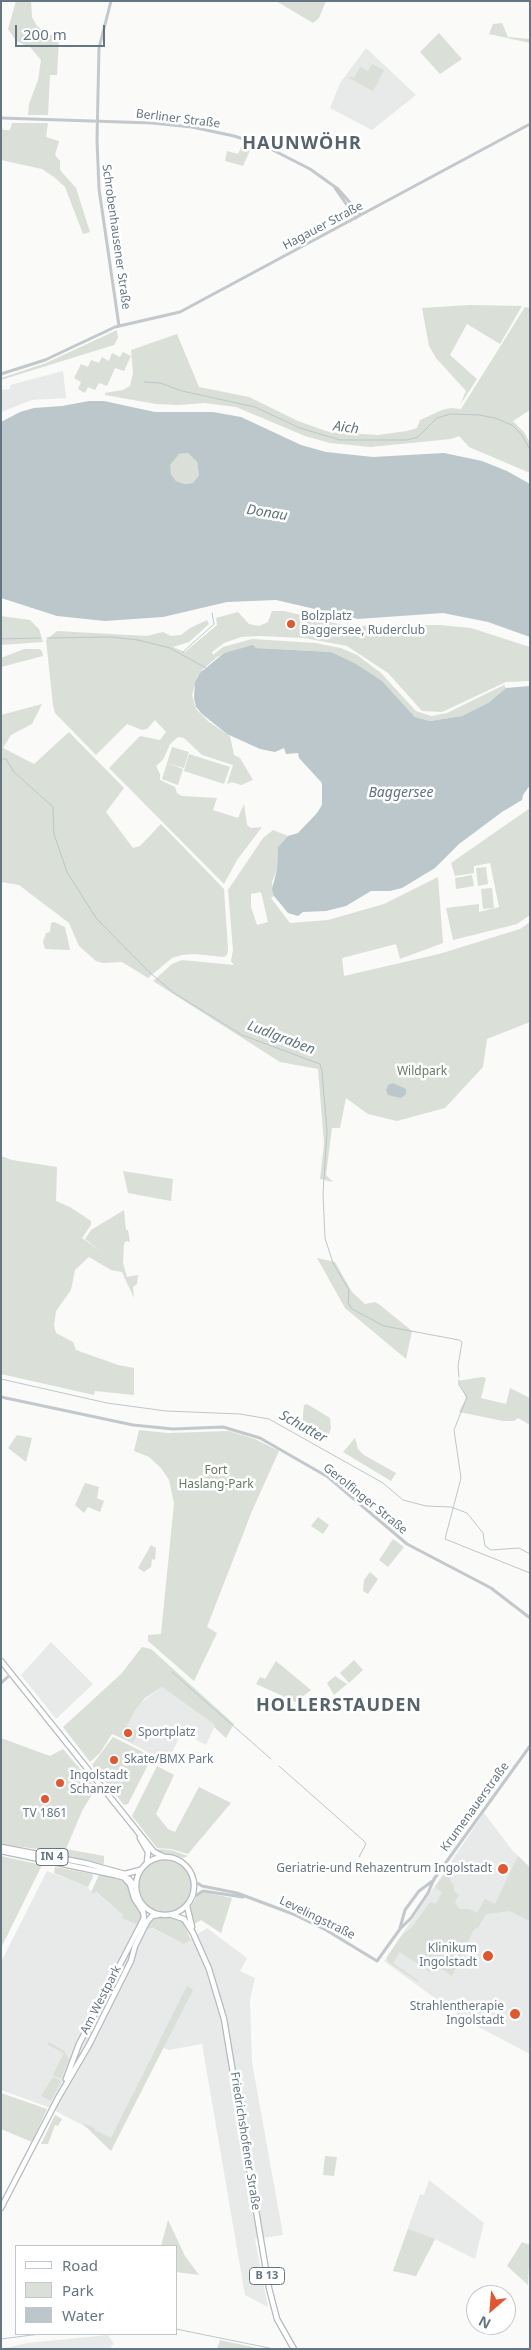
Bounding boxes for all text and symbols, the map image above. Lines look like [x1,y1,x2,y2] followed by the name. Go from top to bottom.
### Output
[18,15,108,47] scale bar
[23,24,67,44] text: 200 m
[135,107,221,131] street label: Berliner Straße
[241,133,363,155] district label: HAUNWÖHR
[99,164,133,310] street label: Schrobenhausener Straße
[280,199,366,253] street label: Hagauer Straße
[332,418,360,438] water label: Aich
[245,501,289,525] water label: Donau
[301,610,425,638] place label: Bolzplatz Baggersee, Ruderclub
[285,618,297,630] marker: Bolzplatz Baggersee, Ruderclub
[368,785,434,801] water label: Baggersee
[245,1017,317,1059] water label: Ludlgraben
[397,1065,447,1079] park label: Wildpark
[276,1407,330,1447] water label: Schutter
[320,1461,410,1537] street label: Gerolfinger Straße
[178,1464,254,1492] park label: Fort Haslang-Park
[254,1695,424,1717] district label: HOLLERSTAUDEN
[138,1726,196,1740] place label: Sportplatz
[122,1727,134,1739] marker: Sportplatz
[124,1753,213,1767] place label: Skate/BMX Park
[108,1754,120,1766] marker: Skate/BMX Park
[438,1760,512,1854] street label: Krumenauerstraße
[70,1769,128,1797] place label: Ingolstadt Schanzer
[54,1777,66,1789] marker: Ingolstadt Schanzer
[39,1793,51,1805] marker: TV 1861
[23,1807,67,1821] place label: TV 1861
[36,1848,68,1865] road number: IN 4
[276,1862,492,1876] place label: Geriatrie-und Rehazentrum Ingolstadt
[496,1862,510,1876] marker: Geriatrie-und Rehazentrum Ingolstadt
[277,1893,357,1943] street label: Levelingstraße
[419,1942,477,1970] place label: Klinikum Ingolstadt
[481,1949,495,1963] marker: Klinikum Ingolstadt
[78,1963,124,2037] street label: Am Westpark
[410,2000,504,2028] place label: Strahlentherapie Ingolstadt
[508,2007,522,2021] marker: Strahlentherapie Ingolstadt
[227,2071,263,2211] street label: Friedrichshofener Straße
[15,2245,178,2335] legend
[62,2255,98,2275] text: Road
[250,2268,284,2284] road number: B 13
[62,2280,94,2300] text: Park
[466,2285,516,2335] north arrow
[62,2305,104,2325] text: Water
[475,2312,494,2334] text: N

